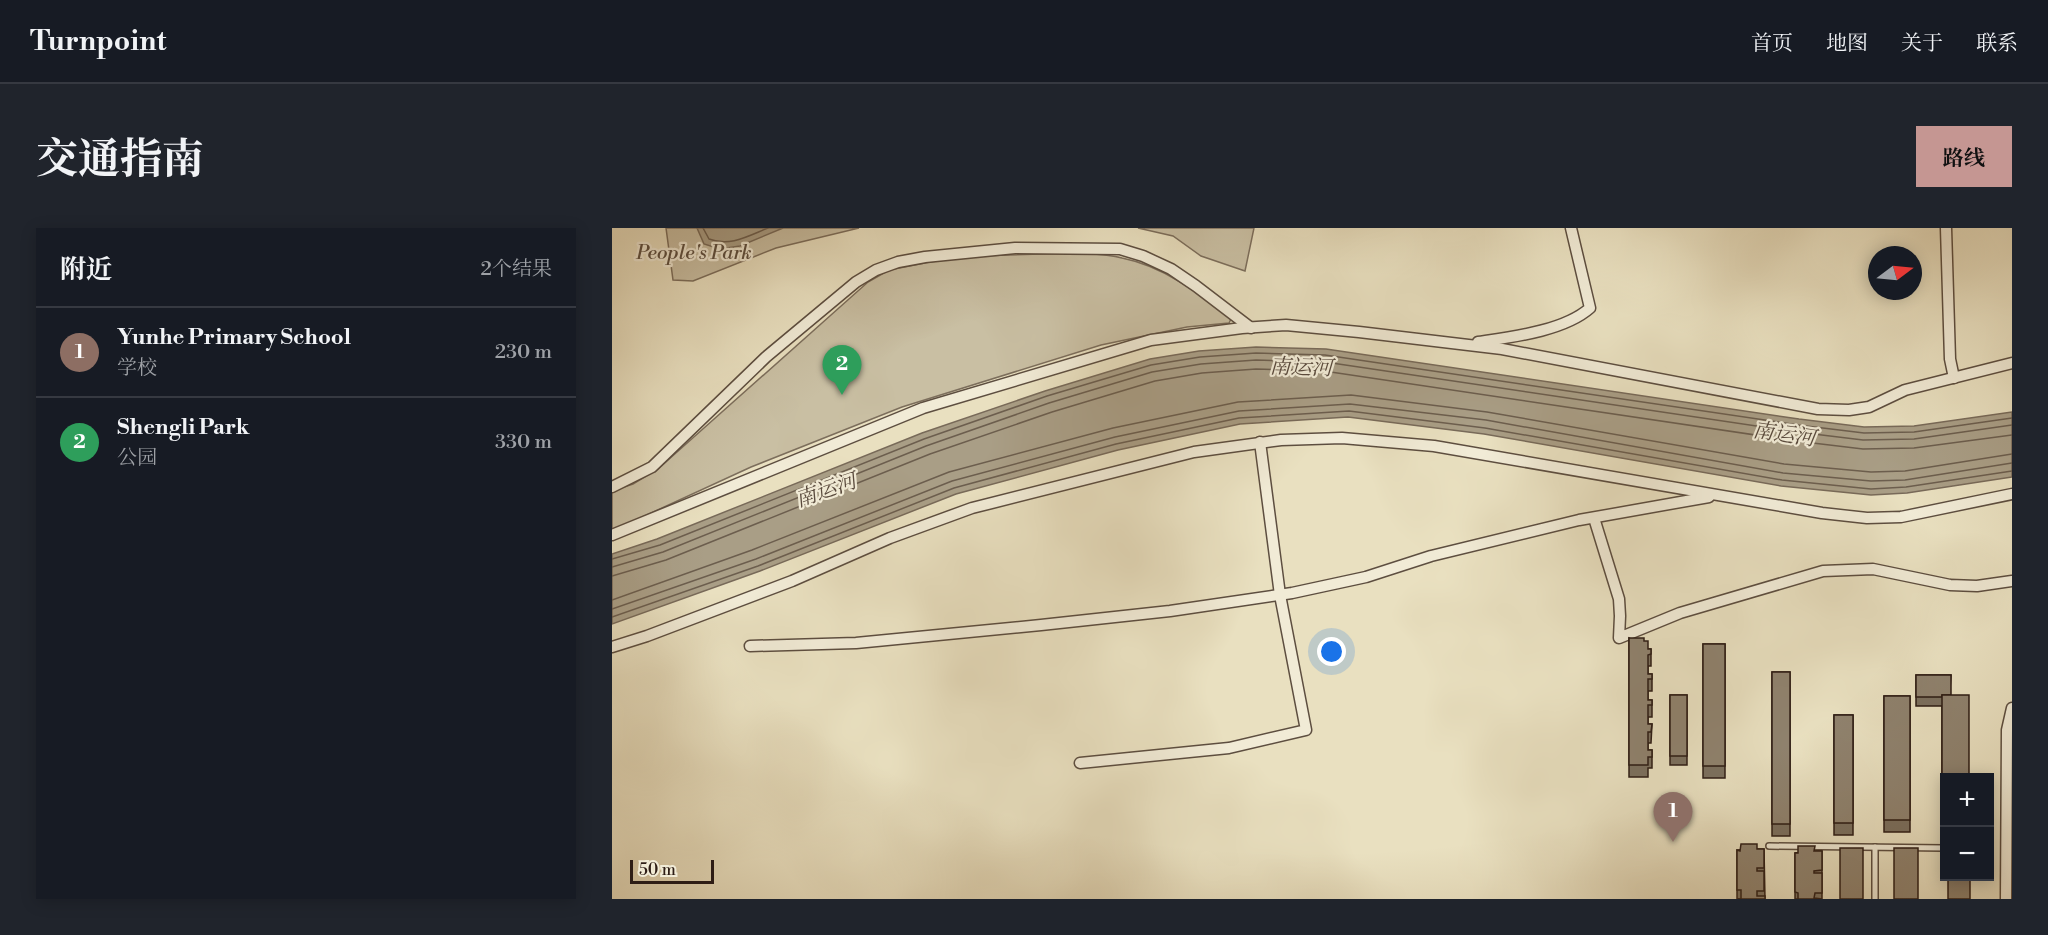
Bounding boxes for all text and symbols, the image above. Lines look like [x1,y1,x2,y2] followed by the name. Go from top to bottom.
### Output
[30,24,166,59] text: Turnpoint
[1751,31,1793,57] text: 首页
[1826,31,1868,57] text: 地图
[1901,31,1943,57] text: 关于
[1976,31,2018,57] text: 联系
[1916,126,2012,187] button: 路线
[36,134,204,187] text: 交通指南
[635,241,752,266] park label: People's Park
[1868,246,1922,300] north arrow
[60,254,112,286] text: 附近
[481,257,552,282] text: 2个结果
[117,324,351,351] text: Yunhe Primary School
[75,340,84,365] text: 1
[495,340,552,365] text: 230 m
[822,346,862,395] pin: 2
[1269,354,1337,382] water label: 南运河
[117,356,157,381] text: 学校
[117,414,249,441] text: Shengli Park
[1751,418,1821,453] water label: 南运河
[73,430,86,455] text: 2
[495,430,552,455] text: 330 m
[117,446,157,471] text: 公园
[792,467,864,514] water label: 南运河
[1317,637,1346,666] your location
[1940,773,1994,881] map controls
[1940,773,1994,827] button: +
[1654,792,1692,842] pin: 1
[1940,827,1994,881] button: −
[630,857,714,884] scale bar
[639,860,676,880] text: 50 m

